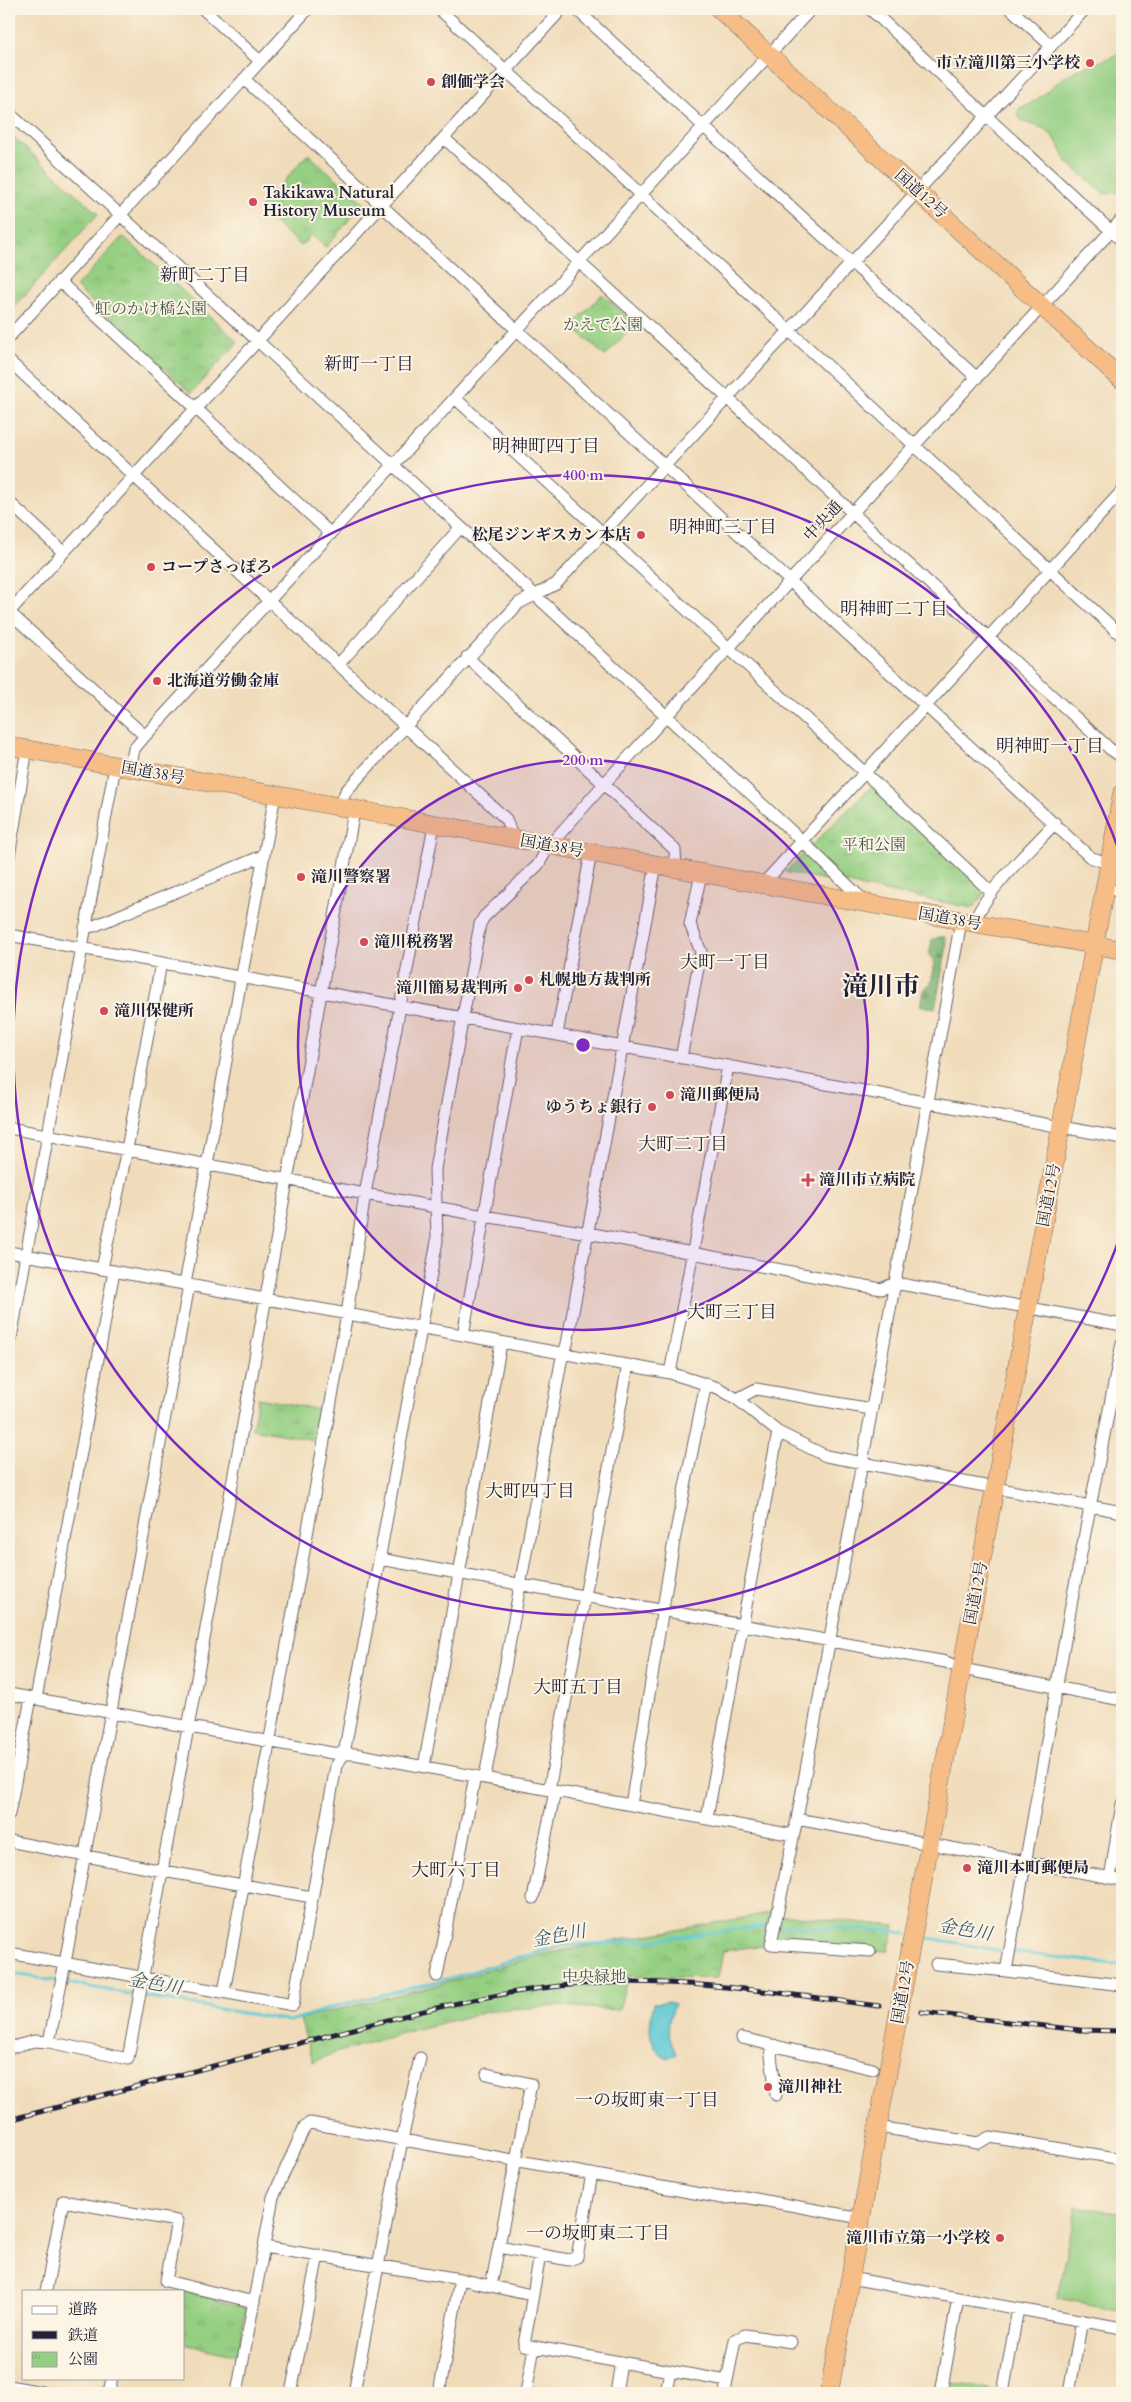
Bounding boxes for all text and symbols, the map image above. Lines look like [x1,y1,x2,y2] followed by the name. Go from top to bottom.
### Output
[936,52,1081,74] place label: 市立滝川第三小学校
[1084,57,1096,69] marker: 市立滝川第三小学校
[441,71,505,93] place label: 創価学会
[425,76,437,88] marker: 創価学会
[890,164,952,224] street label: 国道12号
[263,182,395,222] place label: Takikawa Natural History Museum
[247,196,259,208] marker: Takikawa Natural History Museum
[160,263,250,288] district label: 新町二丁目
[95,298,207,320] park label: 虹のかけ橋公園
[563,314,643,336] park label: かえで公園
[324,352,414,377] district label: 新町一丁目
[492,434,600,459] district label: 明神町四丁目
[563,465,604,485] text: 400 m
[799,496,847,546] street label: 中央通
[669,515,777,540] district label: 明神町三丁目
[472,524,631,546] place label: 松尾ジンギスカン本店
[635,529,647,541] marker: 松尾ジンギスカン本店
[161,556,272,578] place label: コープさっぽろ
[145,561,157,573] marker: コープさっぽろ
[840,597,948,622] district label: 明神町二丁目
[167,670,279,692] place label: 北海道労働金庫
[151,675,163,687] marker: 北海道労働金庫
[996,734,1104,759] district label: 明神町一丁目
[563,750,604,770] text: 200 m
[119,757,187,789] street label: 国道38号
[518,830,586,862] street label: 国道38号
[842,834,906,856] park label: 平和公園
[311,866,391,888] place label: 滝川警察署
[295,871,307,883] marker: 滝川警察署
[916,903,984,935] street label: 国道38号
[374,931,454,953] place label: 滝川税務署
[358,936,370,948] marker: 滝川税務署
[680,950,770,975] district label: 大町一丁目
[539,969,651,991] place label: 札幌地方裁判所
[842,969,920,1004] district label: 滝川市
[523,974,535,986] marker: 札幌地方裁判所
[396,977,508,999] place label: 滝川簡易裁判所
[512,982,524,994] marker: 滝川簡易裁判所
[114,1000,194,1022] place label: 滝川保健所
[98,1005,110,1017] marker: 滝川保健所
[574,1036,592,1054] centre of rings
[680,1084,760,1106] place label: 滝川郵便局
[664,1089,676,1101] marker: 滝川郵便局
[546,1096,642,1118] place label: ゆうちょ銀行
[646,1101,658,1113] marker: ゆうちょ銀行
[638,1132,728,1157] district label: 大町二丁目
[1032,1161,1066,1229] street label: 国道12号
[819,1169,915,1191] place label: 滝川市立病院
[801,1173,815,1187] marker: 滝川市立病院
[687,1300,777,1325] district label: 大町三丁目
[485,1479,575,1504] district label: 大町四丁目
[959,1559,993,1627] street label: 国道12号
[533,1675,623,1700] district label: 大町五丁目
[977,1857,1089,1879] place label: 滝川本町郵便局
[411,1858,501,1883] district label: 大町六丁目
[961,1862,973,1874] marker: 滝川本町郵便局
[936,1913,996,1947] water label: 金色川
[530,1919,590,1953] water label: 金色川
[887,1958,919,2026] street label: 国道12号
[562,1966,626,1988] park label: 中央緑地
[126,1967,186,2001] water label: 金色川
[778,2076,842,2098] place label: 滝川神社
[762,2081,774,2093] marker: 滝川神社
[575,2088,719,2113] district label: 一の坂町東一丁目
[526,2221,670,2246] district label: 一の坂町東二丁目
[846,2227,991,2249] place label: 滝川市立第一小学校
[994,2232,1006,2244] marker: 滝川市立第一小学校
[22,2290,185,2380] legend
[68,2299,98,2319] text: 道路
[68,2325,98,2345] text: 鉄道
[68,2349,98,2369] text: 公園

